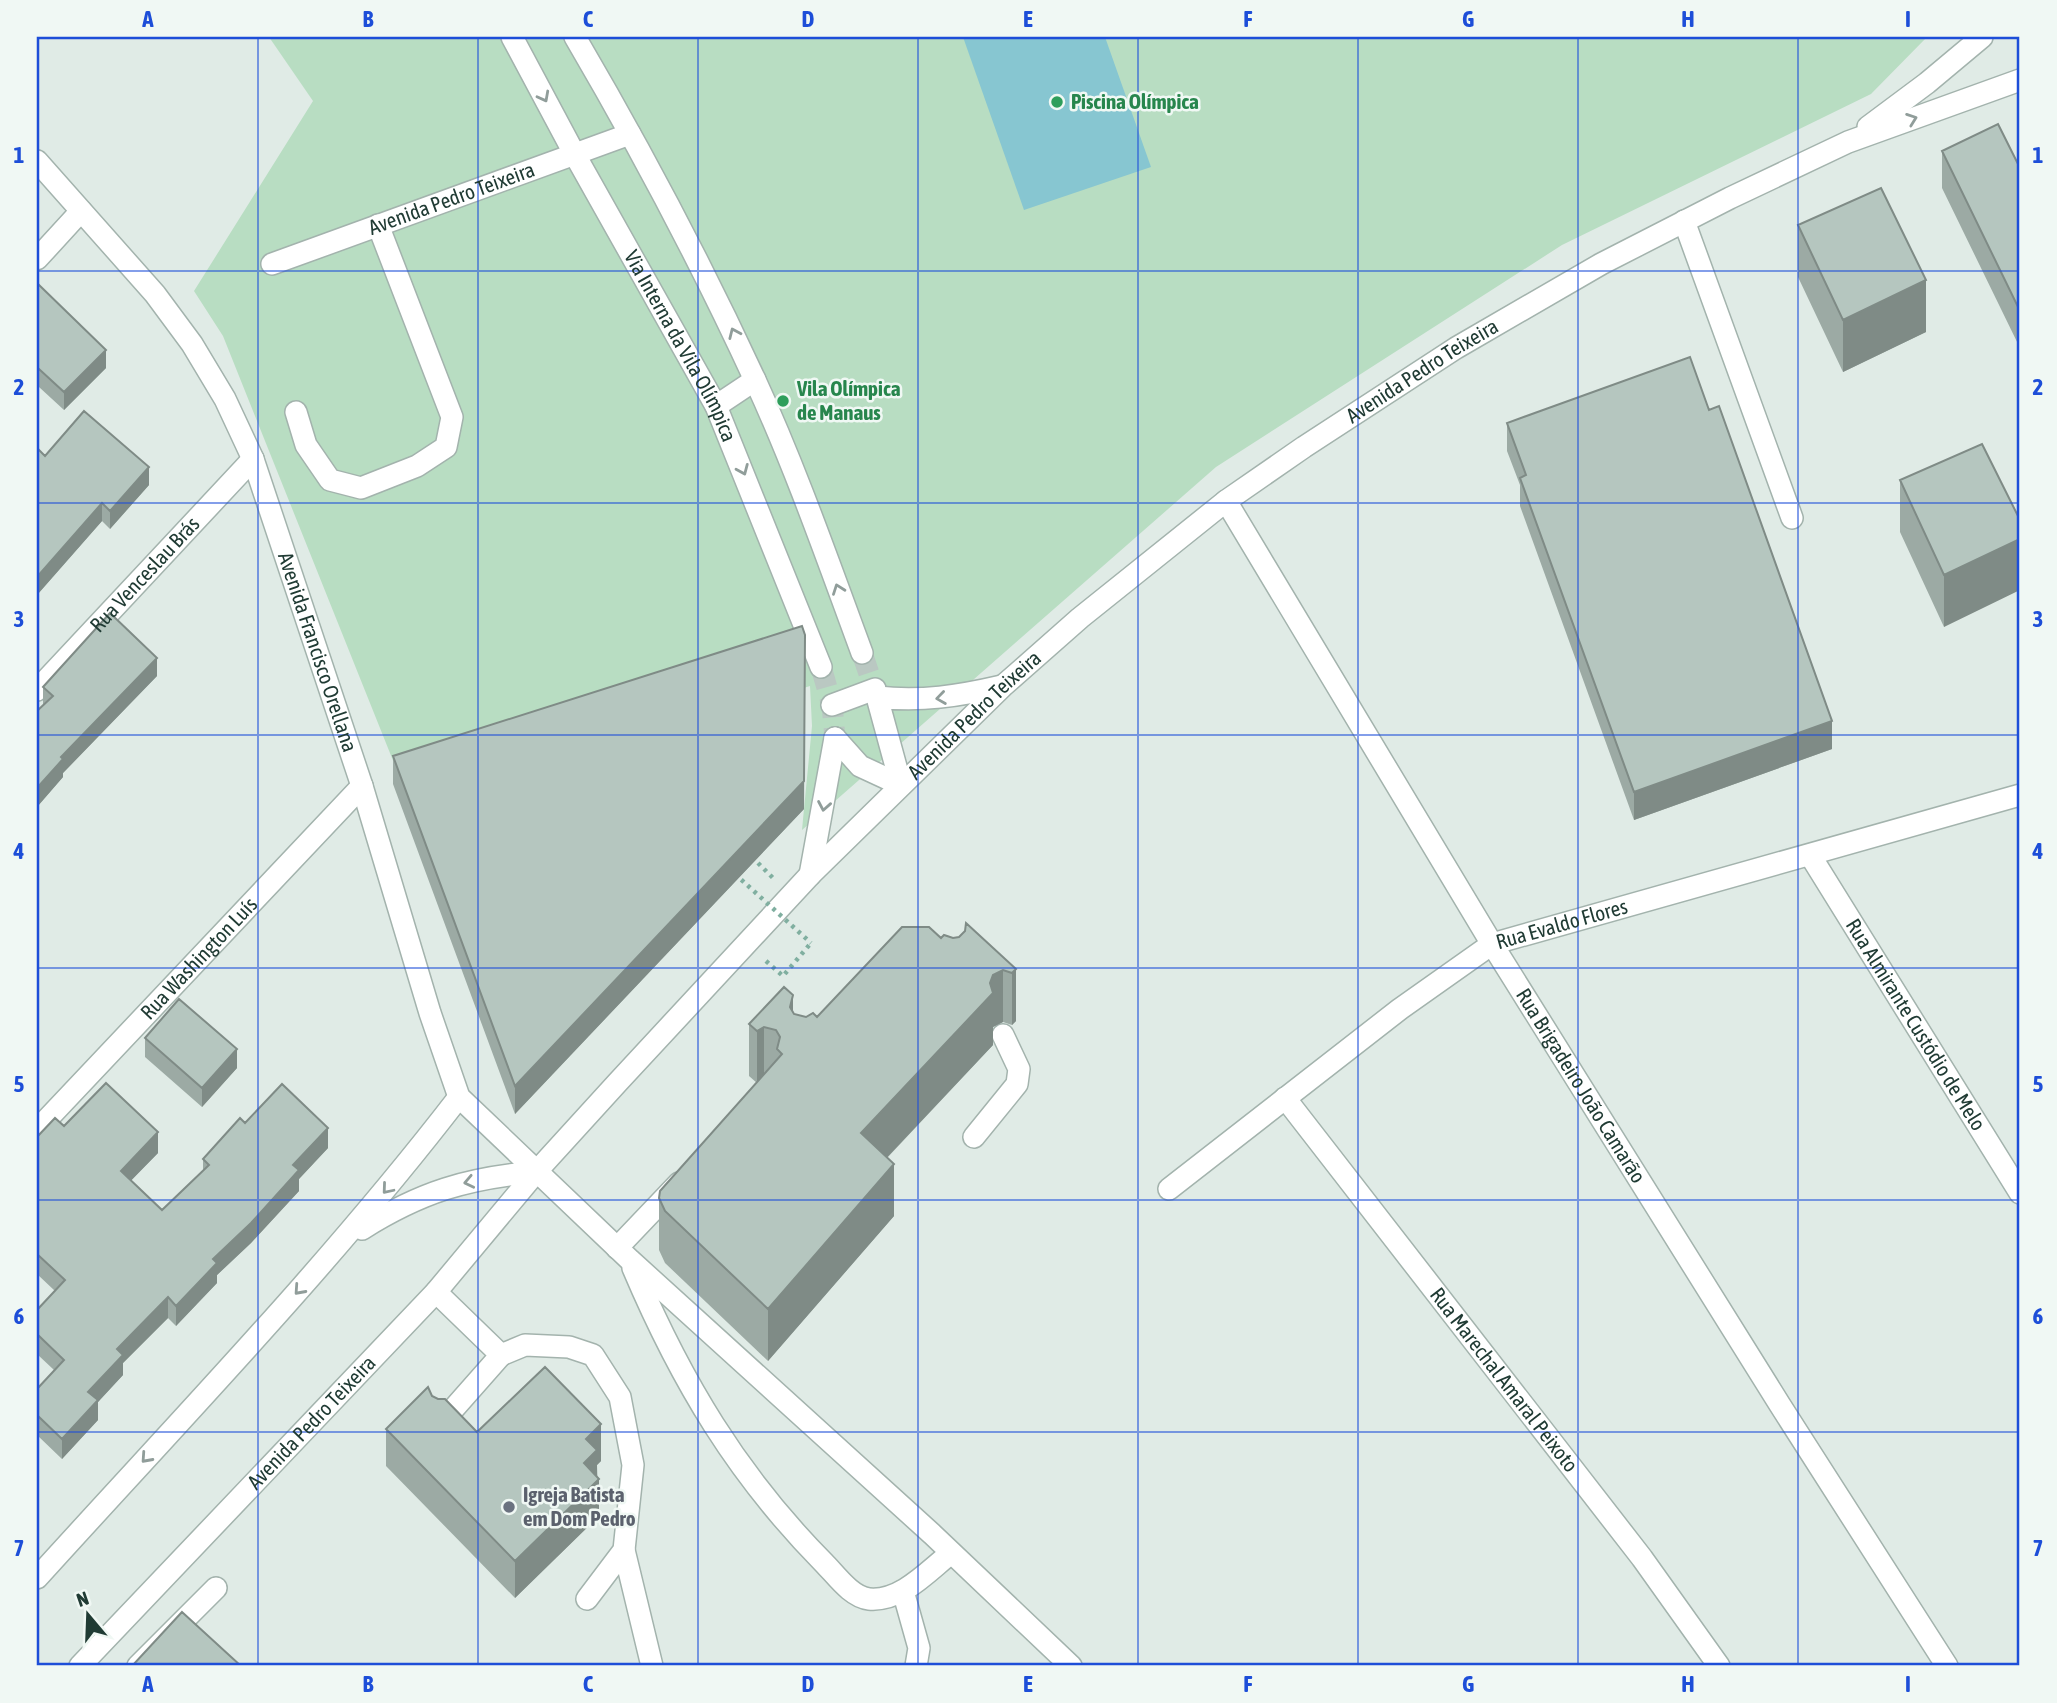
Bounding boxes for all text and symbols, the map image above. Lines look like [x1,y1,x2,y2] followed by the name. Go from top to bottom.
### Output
[141,6,154,32] text: A
[363,6,374,32] text: B
[583,6,594,32] text: C
[802,6,815,32] text: D
[1023,6,1033,32] text: E
[1243,6,1253,32] text: F
[1462,6,1474,32] text: G
[1681,6,1695,32] text: H
[1905,6,1911,32] text: I
[1071,89,1199,113] place label: Piscina Olímpica
[536,90,549,102] one-way arrow
[1049,94,1065,110] marker: Piscina Olímpica
[1906,113,1918,127] one-way arrow
[14,142,25,168] text: 1
[2033,142,2044,168] text: 1
[365,157,538,239] street label: Avenida Pedro Teixeira
[620,246,742,445] street label: Via Interna da Vila Olímpica
[1341,313,1502,427] street label: Avenida Pedro Teixeira
[728,328,742,340] one-way arrow
[14,374,24,400] text: 2
[2033,374,2043,400] text: 2
[796,376,901,424] place label: Vila Olímpica de Manaus
[775,393,791,409] marker: Vila Olímpica de Manaus
[735,463,749,476] one-way arrow
[85,511,204,636] street label: Rua Venceslau Brás
[274,549,363,755] street label: Avenida Francisco Orellana
[833,583,847,595] one-way arrow
[14,606,24,632] text: 3
[2033,606,2043,632] text: 3
[902,645,1045,784] street label: Avenida Pedro Teixeira
[935,690,947,705] one-way arrow
[817,800,832,812] one-way arrow
[13,838,25,864] text: 4
[2032,838,2044,864] text: 4
[135,892,262,1024] street label: Rua Washington Luís
[1493,893,1630,953] street label: Rua Evaldo Flores
[1842,914,1991,1135] street label: Rua Almirante Custódio de Melo
[1512,984,1651,1187] street label: Rua Brigadeiro João Camarão
[14,1071,25,1097] text: 5
[2033,1071,2044,1097] text: 5
[463,1174,475,1188] one-way arrow
[383,1181,395,1194] one-way arrow
[295,1282,307,1295] one-way arrow
[1426,1283,1584,1476] street label: Rua Marechal Amaral Peixoto
[14,1303,25,1329] text: 6
[2033,1303,2044,1329] text: 6
[242,1350,380,1494] street label: Avenida Pedro Teixeira
[142,1450,154,1463] one-way arrow
[523,1482,636,1530] place label: Igreja Batista em Dom Pedro
[501,1499,517,1515] marker: Igreja Batista em Dom Pedro
[14,1535,24,1561] text: 7
[2033,1535,2043,1561] text: 7
[52,1580,122,1650] north arrow
[74,1587,91,1611] text: N
[141,1671,154,1697] text: A
[363,1671,374,1697] text: B
[583,1671,594,1697] text: C
[802,1671,815,1697] text: D
[1023,1671,1033,1697] text: E
[1243,1671,1253,1697] text: F
[1462,1671,1474,1697] text: G
[1681,1671,1695,1697] text: H
[1905,1671,1911,1697] text: I

